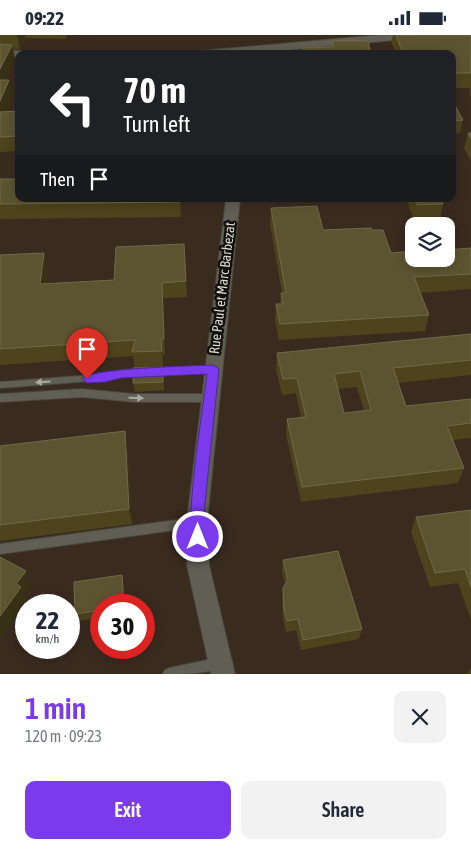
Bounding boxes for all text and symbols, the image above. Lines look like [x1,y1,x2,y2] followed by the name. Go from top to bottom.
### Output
[25,7,64,29] text: 09:22
[40,70,105,135] icon: left
[123,70,186,110] text: 70 m
[123,111,190,137] text: Turn left
[85,165,113,193] icon: arrive
[40,168,75,190] text: Then
[405,217,455,267] map controls
[405,217,455,267] button: layers
[206,221,238,355] street label: Rue Paul et Marc Barbezat
[66,328,108,379] pin
[73,335,101,363] icon: arrive
[34,378,50,386] one-way arrow
[128,394,144,402] one-way arrow
[171,510,223,562] position arrow
[90,594,155,659] speed limit sign: 30
[36,606,59,634] text: 22
[36,632,59,646] text: km/h
[25,691,86,725] text: 1 min
[394,691,446,743] button: close
[25,727,102,745] text: 120 m · 09:23
[25,781,231,839] button: Exit
[241,781,446,839] button: Share

